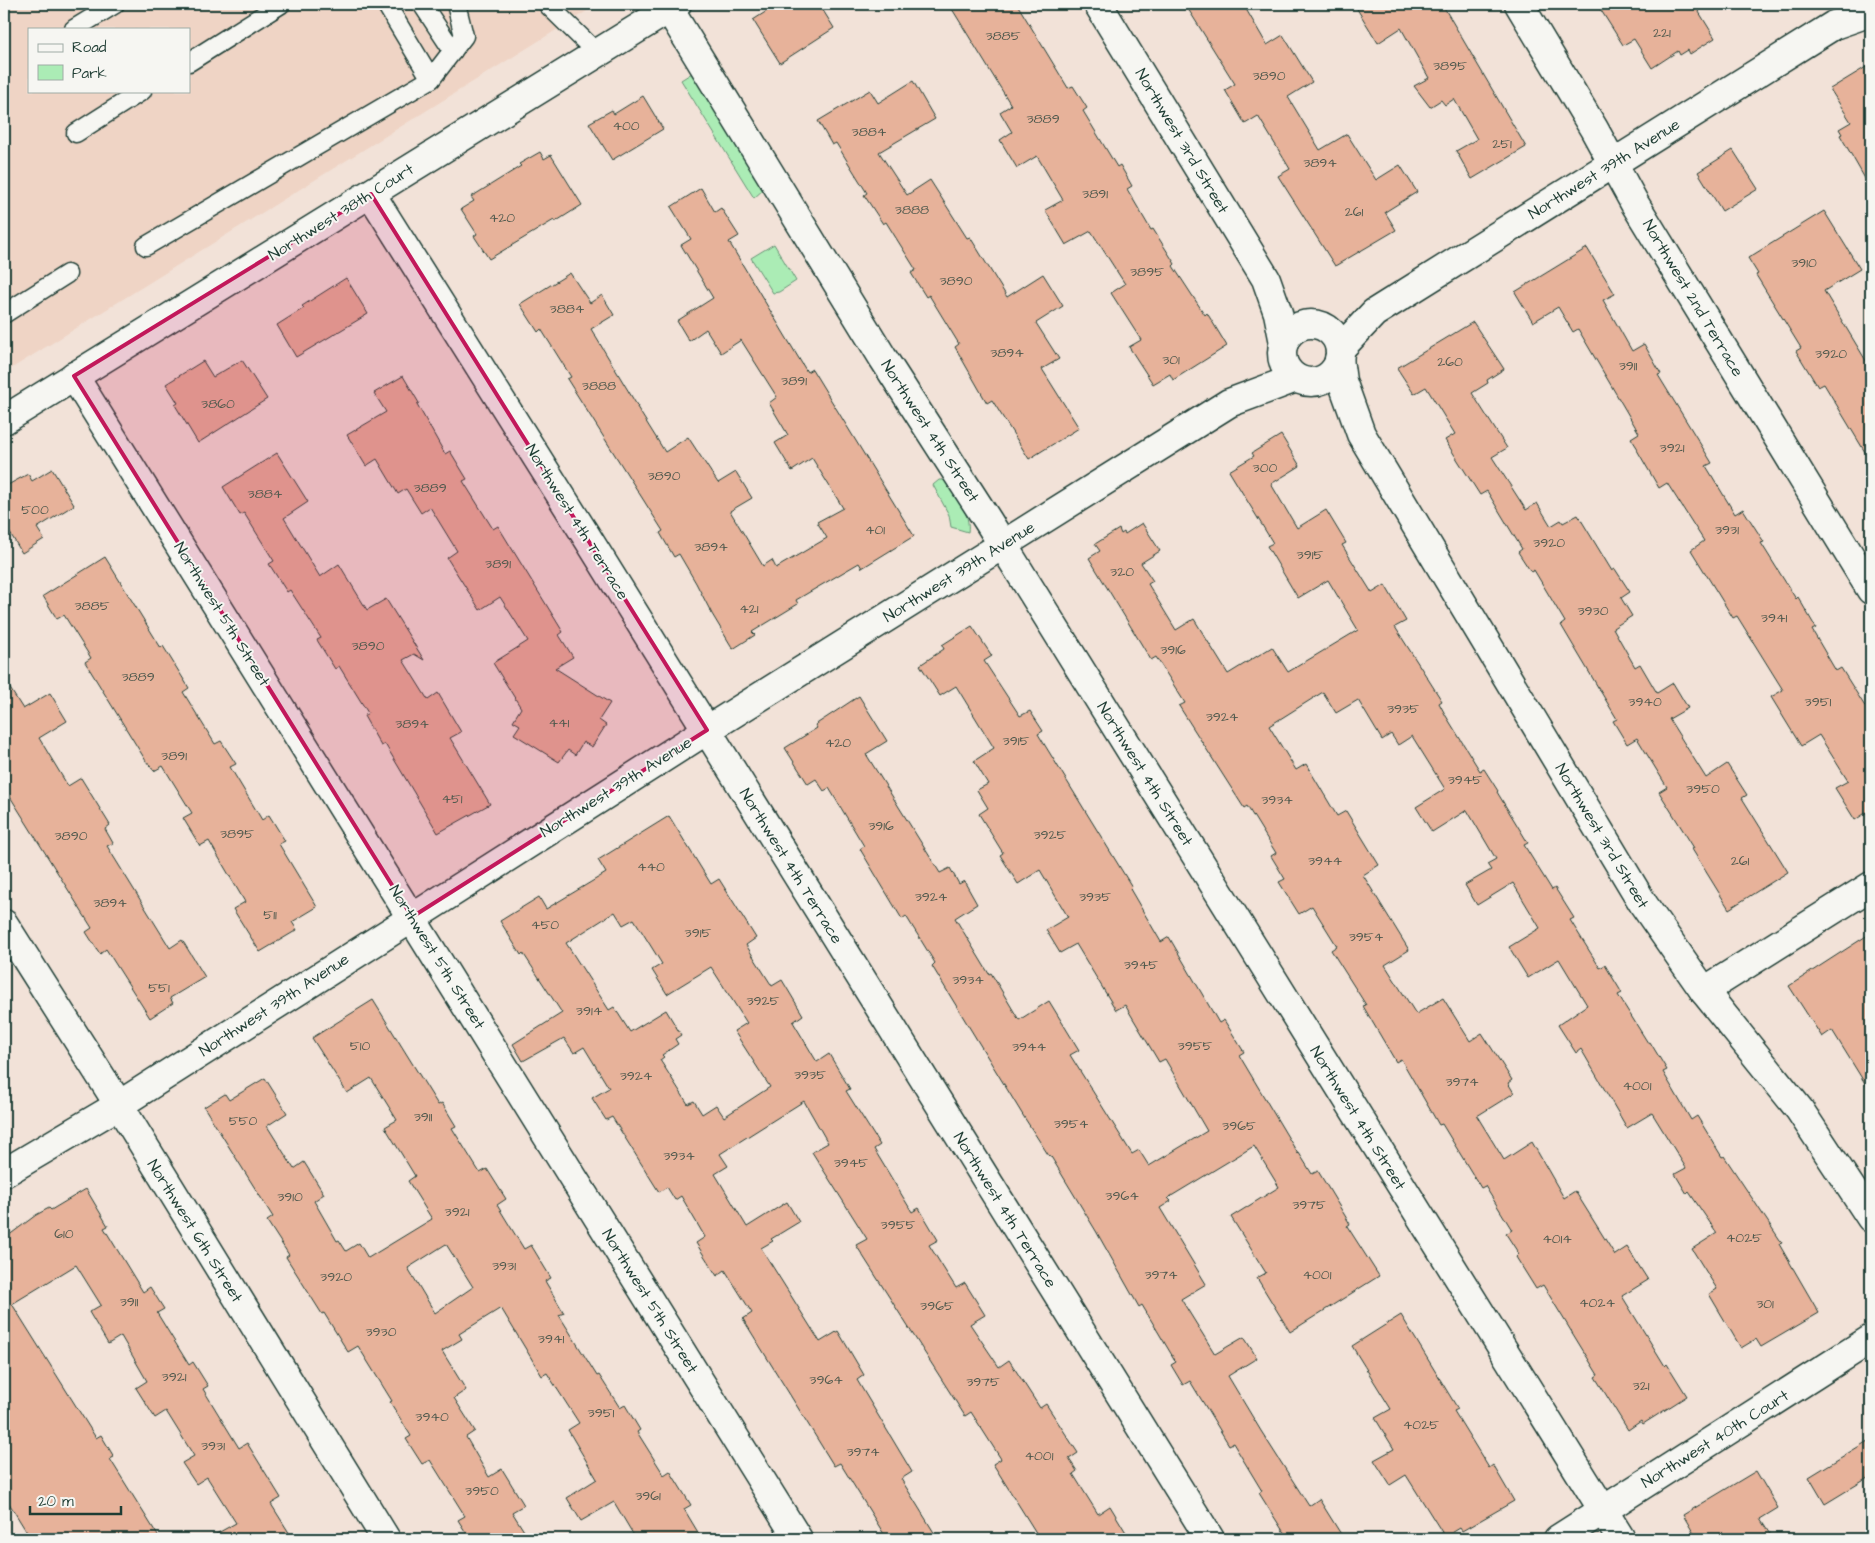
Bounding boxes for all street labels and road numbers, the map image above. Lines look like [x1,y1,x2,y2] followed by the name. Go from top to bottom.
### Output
[1130,64,1234,218] street label: Northwest 3rd Street
[1524,113,1684,225] street label: Northwest 39th Avenue
[264,158,418,266] street label: Northwest 38th Court
[1637,215,1749,381] street label: Northwest 2nd Terrace
[876,355,985,507] street label: Northwest 4th Street
[520,440,634,604] street label: Northwest 4th Terrace
[879,516,1039,628] street label: Northwest 39th Avenue
[169,538,276,691] street label: Northwest 5th Street
[1092,698,1199,851] street label: Northwest 4th Street
[536,731,696,843] street label: Northwest 39th Avenue
[1550,759,1654,913] street label: Northwest 3rd Street
[734,784,848,948] street label: Northwest 4th Terrace
[384,881,491,1034] street label: Northwest 5th Street
[195,948,354,1062] street label: Northwest 39th Avenue
[1305,1042,1412,1195] street label: Northwest 4th Street
[948,1128,1062,1292] street label: Northwest 4th Terrace
[142,1155,248,1307] street label: Northwest 6th Street
[597,1225,704,1378] street label: Northwest 5th Street
[1637,1384,1793,1493] street label: Northwest 40th Court

